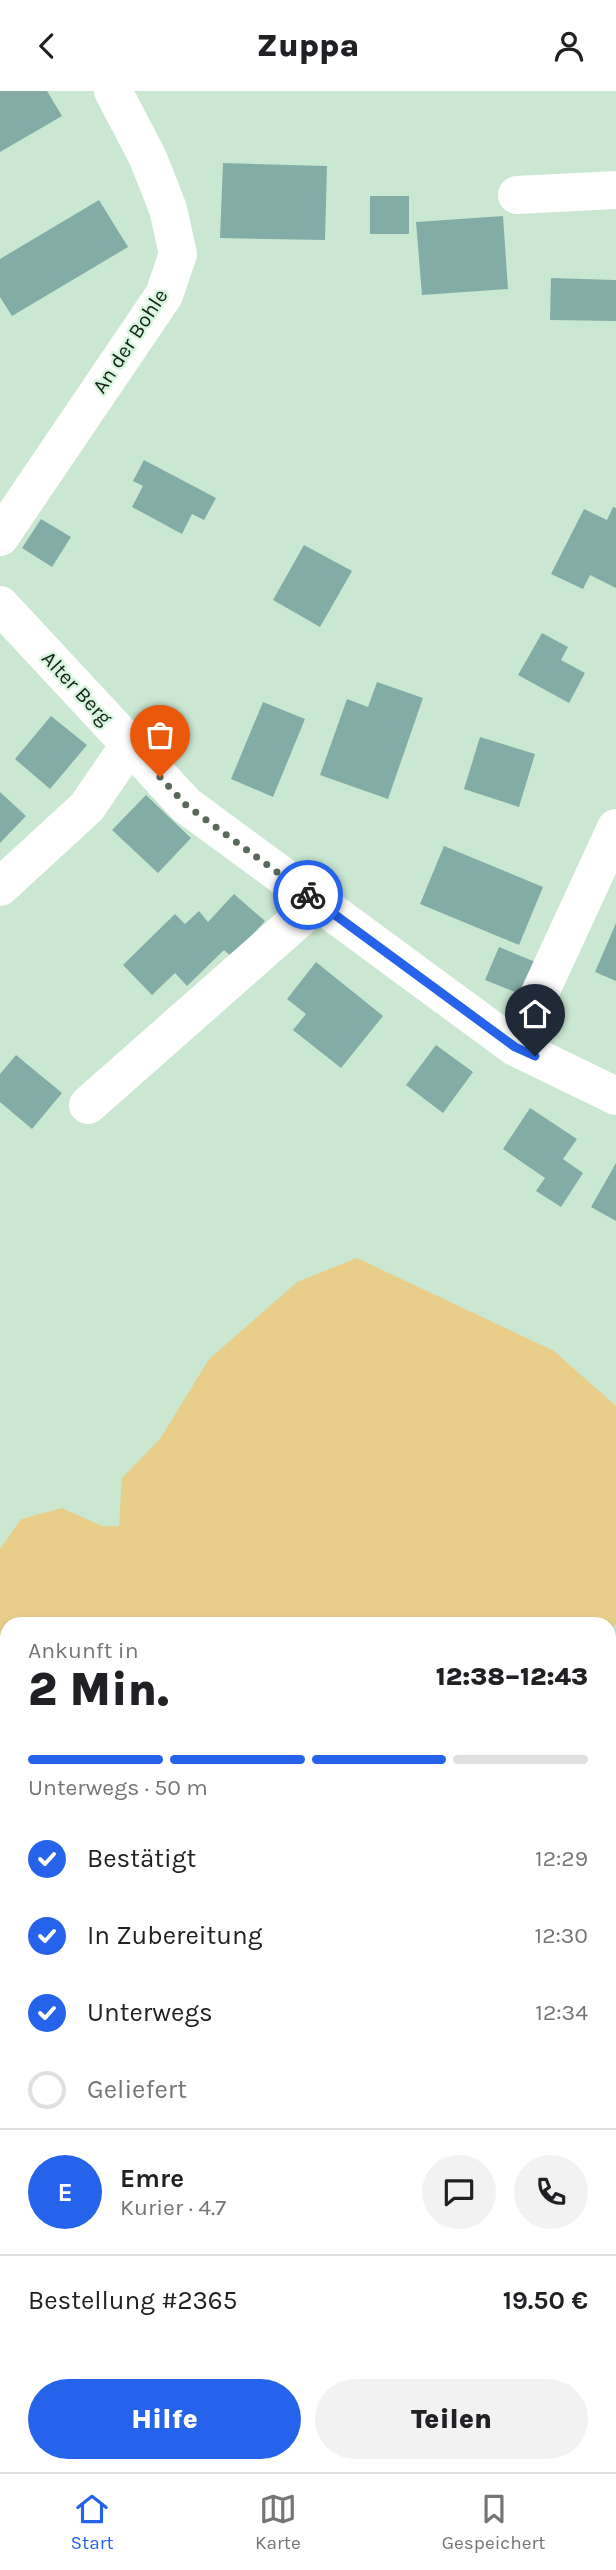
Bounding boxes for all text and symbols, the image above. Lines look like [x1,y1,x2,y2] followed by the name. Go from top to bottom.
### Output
[28,27,66,65] icon: back
[257,27,359,64] text: Zuppa
[550,27,588,65] icon: person
[87,284,173,398] street label: An der Bohle
[37,646,117,730] street label: Alter Berg
[130,705,190,777] pin
[141,716,179,754] icon: bag
[273,860,343,930] courier
[289,876,327,914] icon: bike
[505,984,565,1056] pin
[516,995,554,1033] icon: home
[28,1637,139,1664] text: Ankunft in
[436,1661,588,1692] text: 12:38–12:43
[28,1663,169,1717] text: 2 Min.
[28,1774,208,1801] text: Unterwegs · 50 m
[28,1840,66,1878] icon: check
[87,1843,196,1874] text: Bestätigt
[535,1845,588,1872] text: 12:29
[28,1917,66,1955] icon: check
[87,1920,262,1951] text: In Zubereitung
[535,1922,588,1949] text: 12:30
[28,1994,66,2032] icon: check
[87,1997,213,2028] text: Unterwegs
[535,1999,588,2026] text: 12:34
[87,2074,187,2105] text: Geliefert
[422,2155,496,2229] button: chat
[514,2155,588,2229] button: phone
[120,2163,184,2194] text: Emre
[57,2177,73,2208] text: E
[120,2194,226,2221] text: Kurier · 4.7
[28,2285,237,2316] text: Bestellung #2365
[503,2285,588,2316] text: 19.50 €
[28,2379,301,2459] button: Hilfe
[315,2379,588,2459] button: Teilen
[71,2490,114,2554] tab: Start
[255,2490,301,2554] tab: Karte
[442,2490,545,2554] tab: Gespeichert

